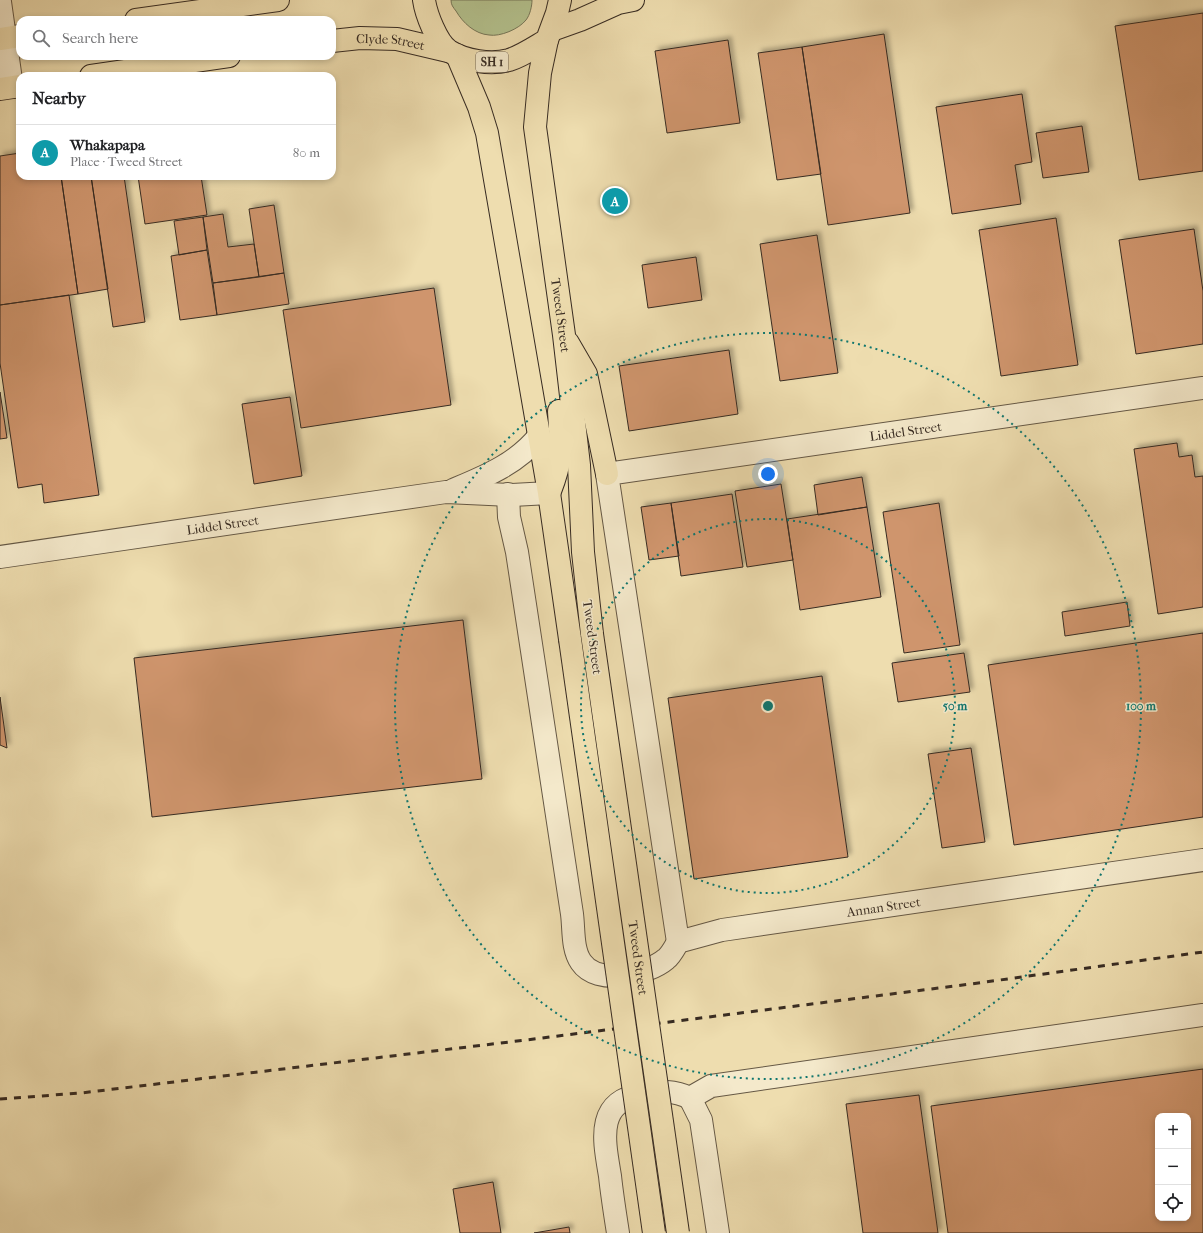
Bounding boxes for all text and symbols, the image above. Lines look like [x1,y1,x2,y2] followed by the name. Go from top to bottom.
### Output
[16,16,336,60] search box
[30,27,52,49] icon: search
[62,29,138,47] text: Search here
[356,31,427,53] street label: Clyde Street
[476,52,508,72] road number: SH 1
[32,88,86,108] text: Nearby
[70,136,145,154] text: Whakapapa
[41,145,49,160] text: A
[293,145,320,160] text: 80 m
[70,154,183,169] text: Place · Tweed Street
[602,186,628,216] pin: A
[548,277,573,354] street label: Tweed Street
[868,419,943,444] street label: Liddel Street
[758,464,778,484] your location
[186,512,260,538] street label: Liddel Street
[580,599,605,676] street label: Tweed Street
[761,699,775,713] centre of rings
[943,699,968,713] text: 50 m
[1126,699,1157,713] text: 100 m
[845,894,922,920] street label: Annan Street
[625,920,651,996] street label: Tweed Street
[1155,1113,1191,1221] map controls
[1155,1113,1191,1149] button: +
[1155,1149,1191,1185] button: −
[1155,1185,1191,1221] button: locate

